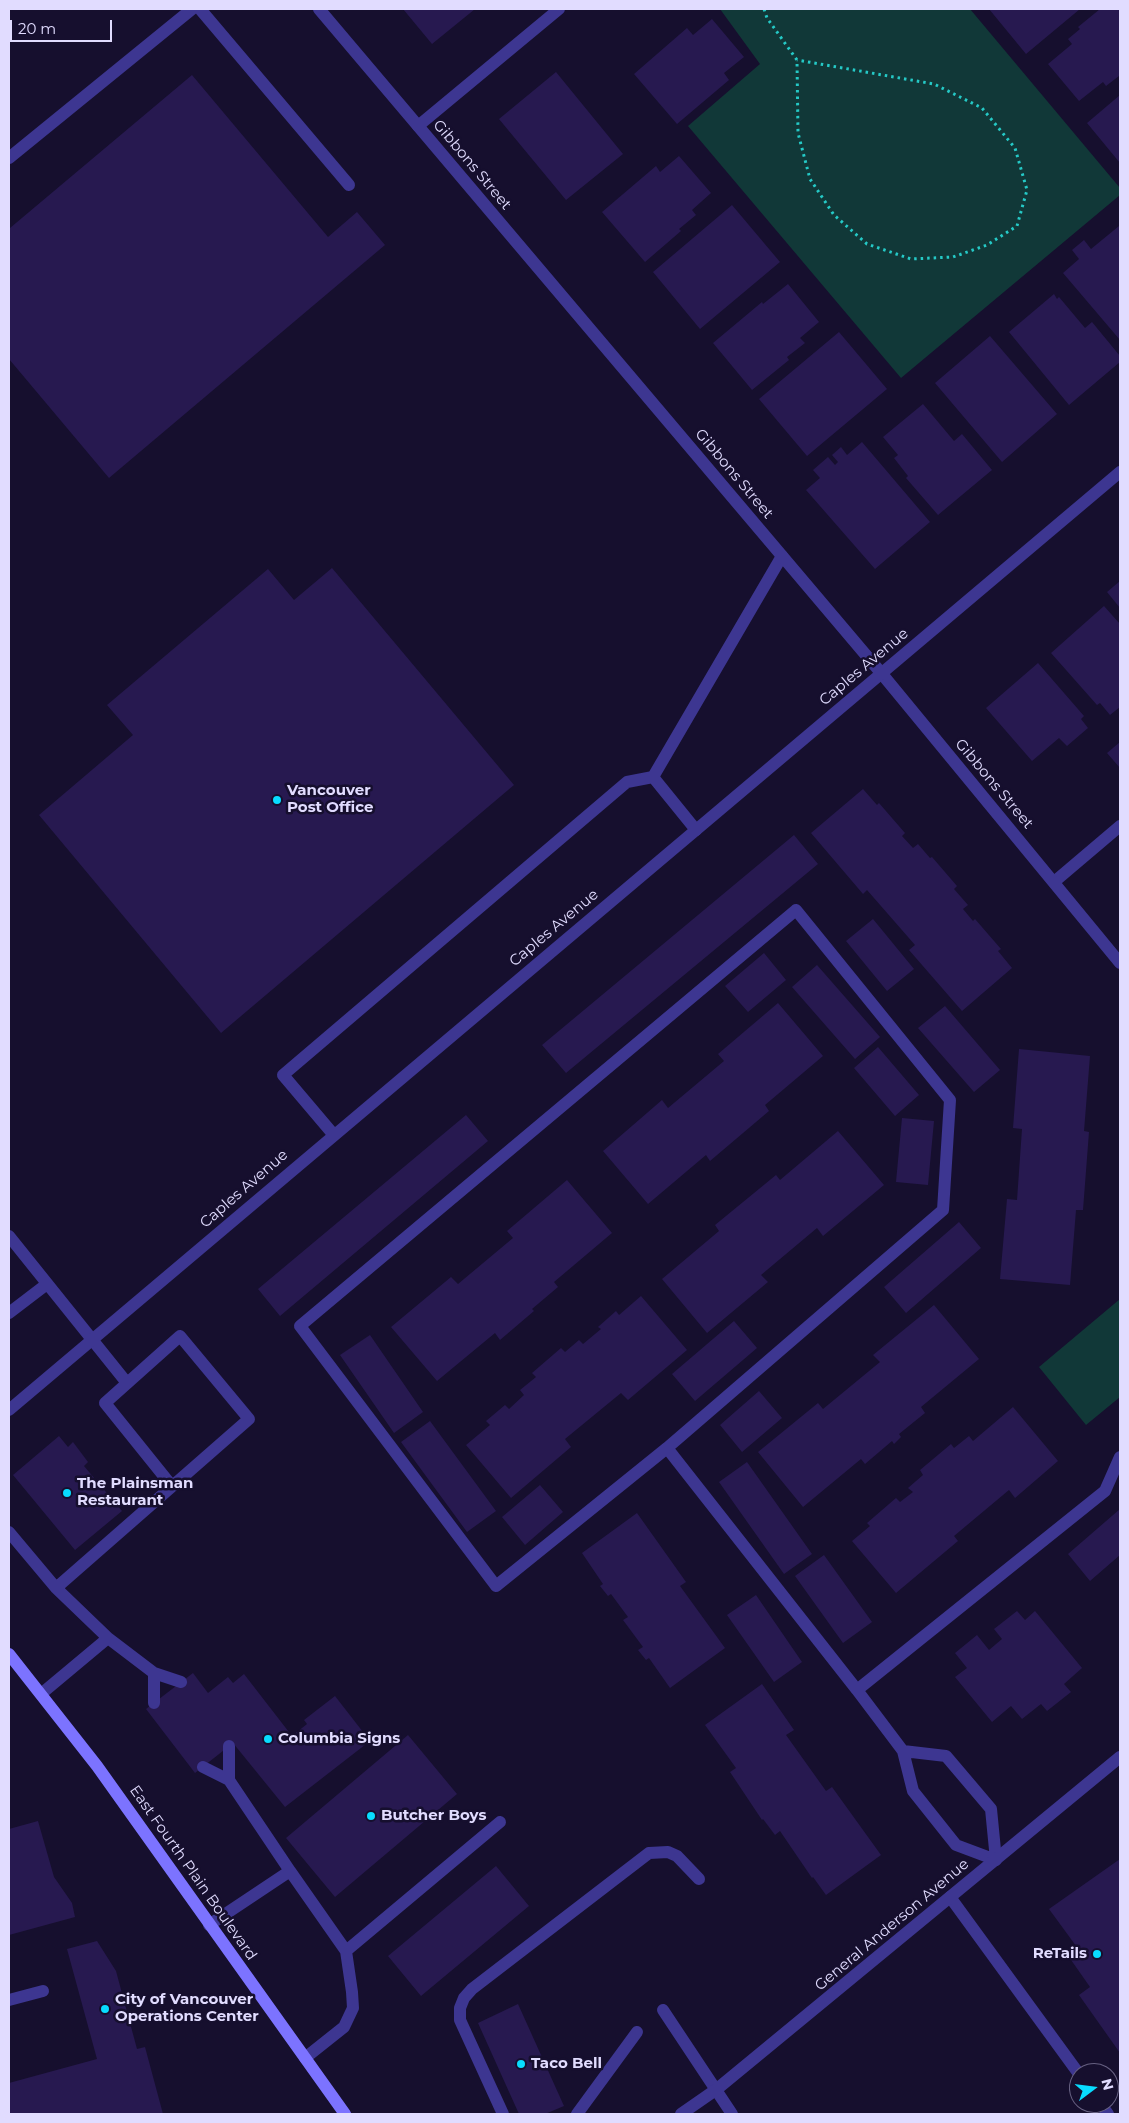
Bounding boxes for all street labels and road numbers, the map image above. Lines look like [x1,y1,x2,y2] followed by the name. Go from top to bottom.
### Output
[429,116,515,214] street label: Gibbons Street
[691,425,777,523] street label: Gibbons Street
[816,625,912,709] street label: Caples Avenue
[951,735,1037,833] street label: Gibbons Street
[506,886,602,970] street label: Caples Avenue
[196,1146,292,1232] street label: Caples Avenue
[126,1782,260,1964] street label: East Fourth Plain Boulevard
[811,1855,973,1995] street label: General Anderson Avenue

